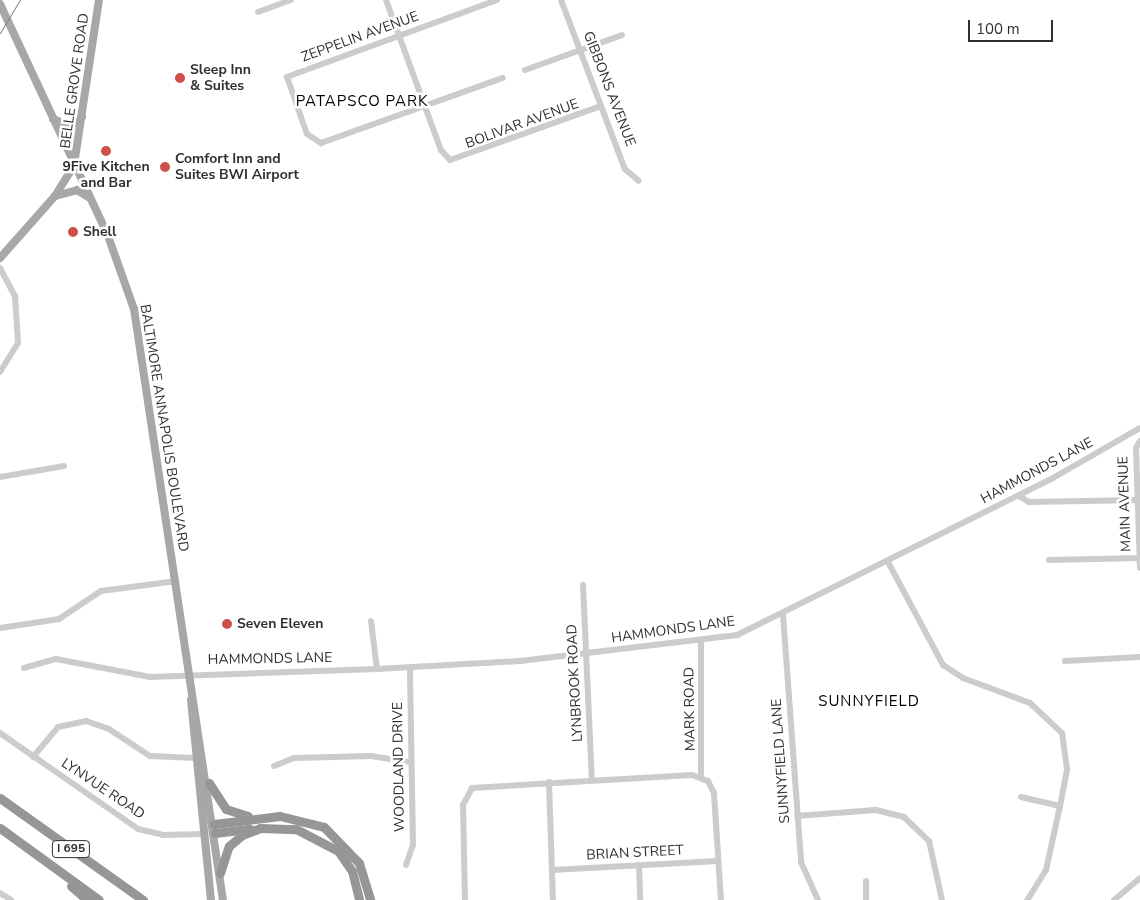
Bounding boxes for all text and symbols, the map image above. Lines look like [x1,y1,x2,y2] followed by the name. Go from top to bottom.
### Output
[299,8,421,66] street label: ZEPPELIN AVENUE
[970,10,1055,42] scale bar
[57,12,93,150] street label: BELLE GROVE ROAD
[976,19,1020,39] text: 100 m
[579,29,639,149] street label: GIBBONS AVENUE
[190,62,251,94] place label: Sleep Inn & Suites
[174,72,186,84] marker: Sleep Inn & Suites
[294,93,430,111] district label: PATAPSCO PARK
[463,96,581,152] street label: BOLIVAR AVENUE
[100,145,112,157] marker: 9Five Kitchen and Bar
[175,151,299,184] place label: Comfort Inn and Suites BWI Airport
[62,159,150,192] place label: 9Five Kitchen and Bar
[159,161,171,173] marker: Comfort Inn and Suites BWI Airport
[83,224,117,240] place label: Shell
[67,226,79,238] marker: Shell
[136,303,192,553] street label: BALTIMORE ANNAPOLIS BOULEVARD
[978,434,1096,508] street label: HAMMONDS LANE
[1115,456,1135,552] street label: MAIN AVENUE
[610,613,736,647] street label: HAMMONDS LANE
[237,616,323,632] place label: Seven Eleven
[221,618,233,630] marker: Seven Eleven
[564,624,586,742] street label: LYNBROOK ROAD
[208,650,332,668] street label: HAMMONDS LANE
[681,667,699,751] street label: MARK ROAD
[817,693,921,711] district label: SUNNYFIELD
[768,698,794,824] street label: SUNNYFIELD LANE
[389,702,409,832] street label: WOODLAND DRIVE
[58,755,148,823] street label: LYNVUE ROAD
[51,840,91,859] road number: I 695
[586,842,684,864] street label: BRIAN STREET

